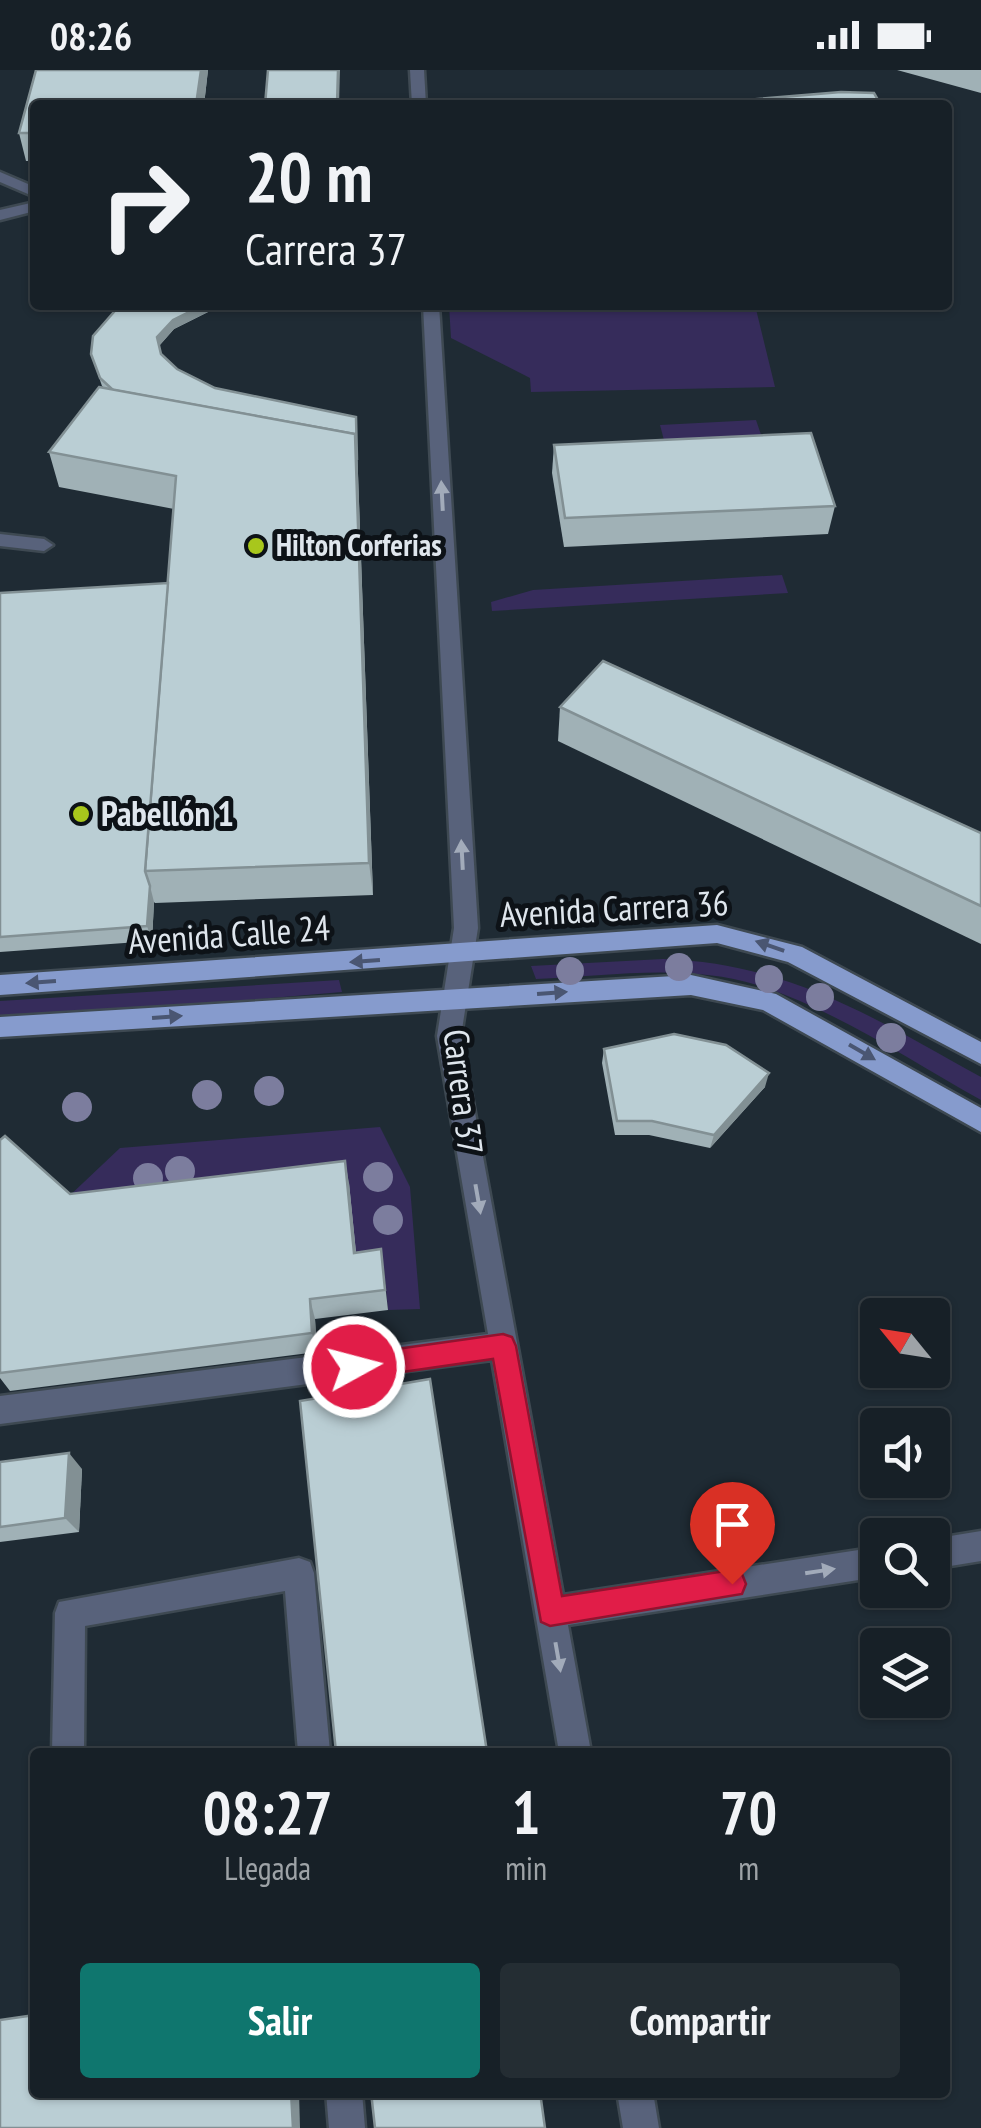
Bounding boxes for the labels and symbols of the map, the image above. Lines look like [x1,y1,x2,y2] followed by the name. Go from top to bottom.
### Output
[434,479,450,511] one-way arrow
[276,525,442,564] place label: Hilton Corferias
[245,535,267,557] marker: Hilton Corferias
[101,790,234,836] place label: Pabellón 1
[70,803,92,825] marker: Pabellón 1
[454,839,470,870] one-way arrow
[499,879,729,937] street label: Avenida Carrera 36
[126,904,332,964] street label: Avenida Calle 24
[755,937,785,952] one-way arrow
[348,953,380,969] one-way arrow
[24,974,56,990] one-way arrow
[537,985,568,1001] one-way arrow
[152,1009,184,1025] one-way arrow
[434,1027,494,1157] street label: Carrera 37
[848,1042,876,1060] one-way arrow
[471,1184,486,1216] one-way arrow
[860,1298,950,1388] north arrow
[302,1315,406,1419] position arrow
[690,1482,775,1585] pin
[805,1562,836,1578] one-way arrow
[551,1642,566,1673] one-way arrow

